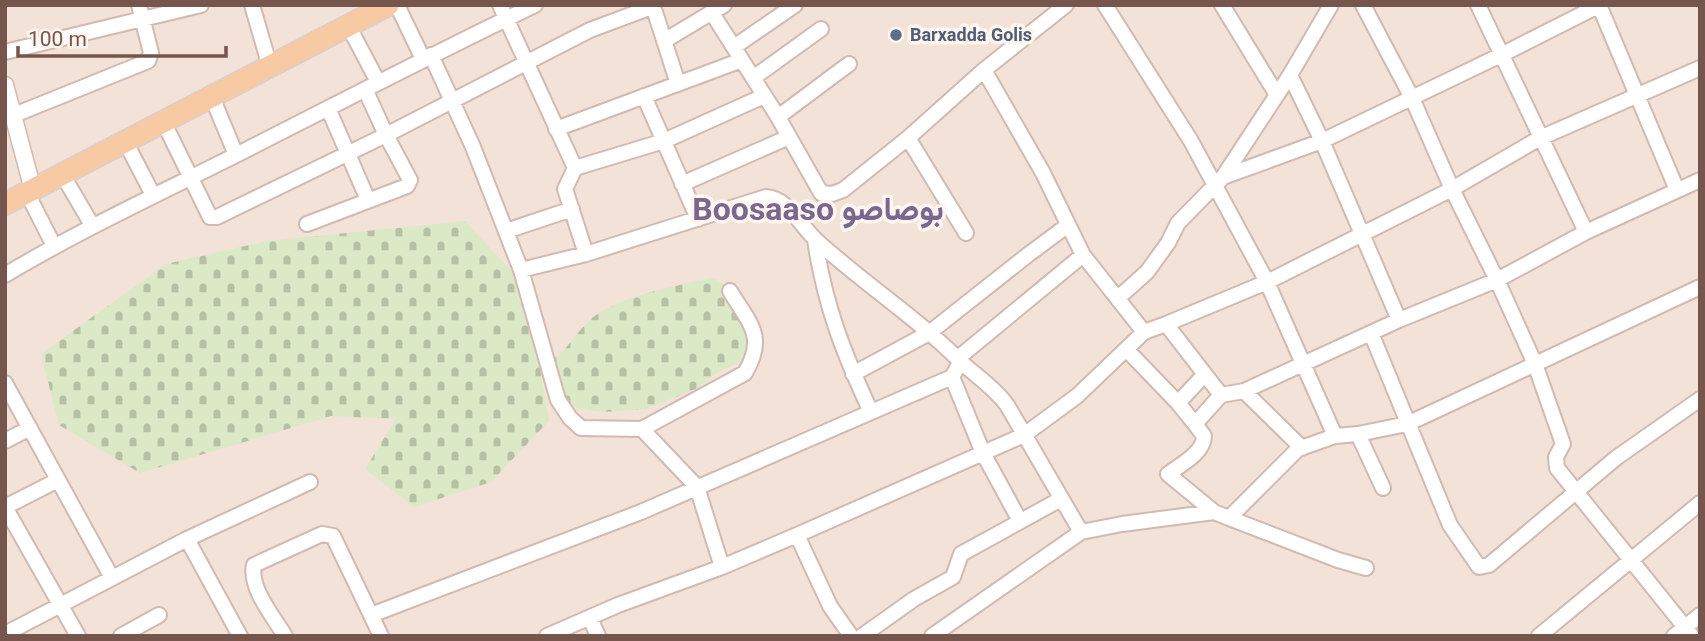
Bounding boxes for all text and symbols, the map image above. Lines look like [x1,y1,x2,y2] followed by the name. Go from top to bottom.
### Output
[18,14,226,58] scale bar
[910,24,1032,45] place label: Barxadda Golis
[28,27,87,51] text: 100 m
[888,27,904,43] marker: Barxadda Golis
[692,190,944,229] district label: Boosaaso بوصاصو

